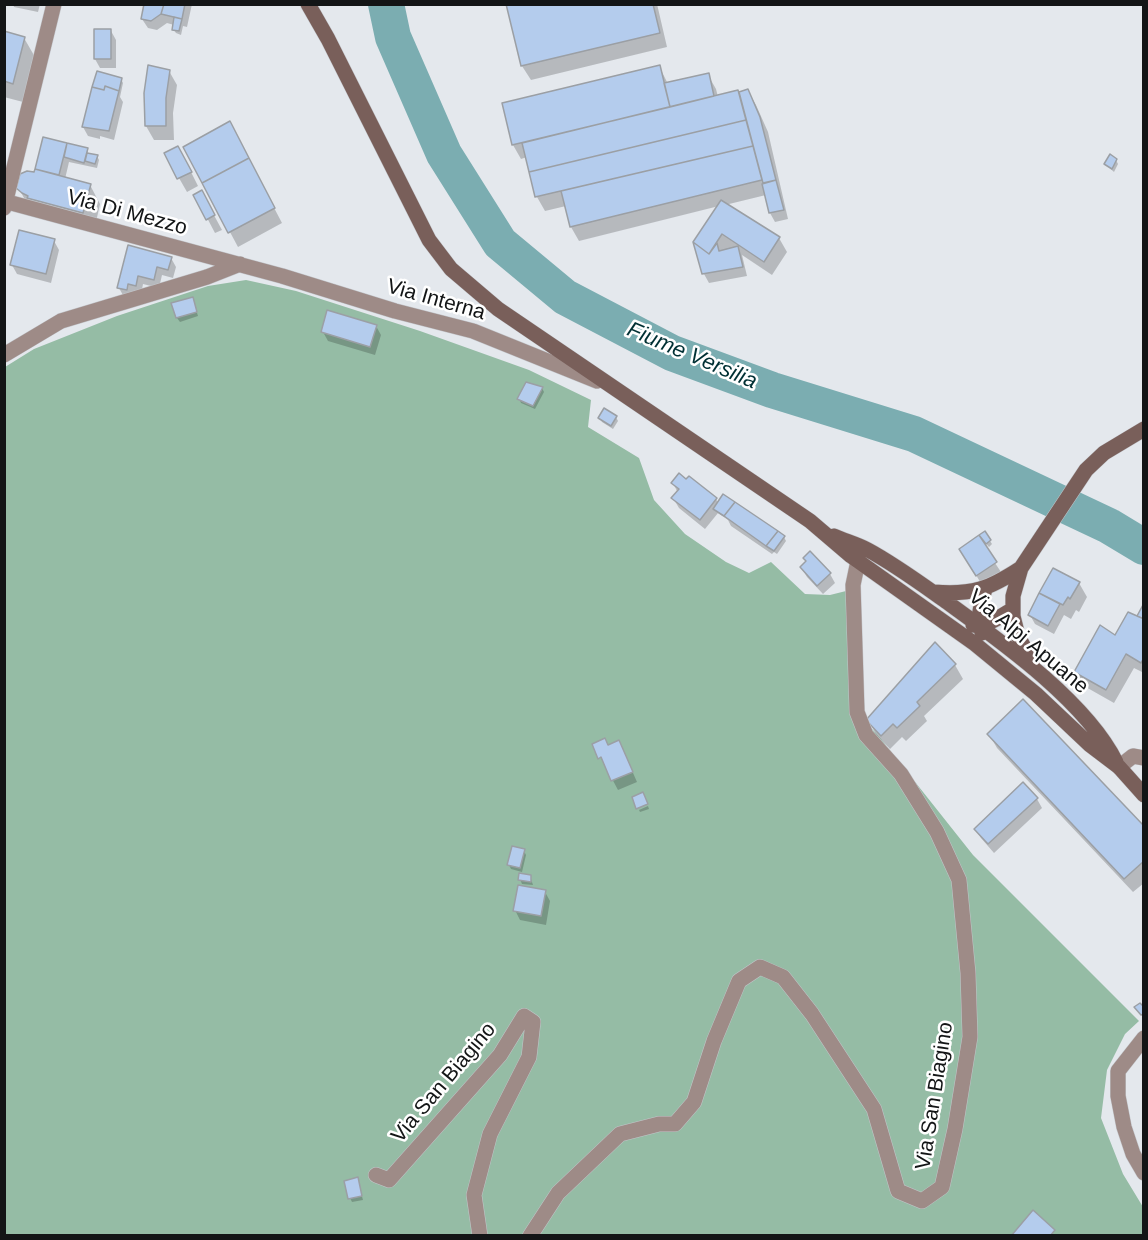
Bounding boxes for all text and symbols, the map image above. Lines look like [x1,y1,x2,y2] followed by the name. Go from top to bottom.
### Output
[64,185,190,241] street label: Via Di Mezzo
[384,274,488,326] street label: Via Interna
[623,317,761,395] water label: Fiume Versilia
[963,584,1093,700] street label: Via Alpi Apuane
[386,1018,502,1148] street label: Via San Biagino
[911,1020,959,1172] street label: Via San Biagino

